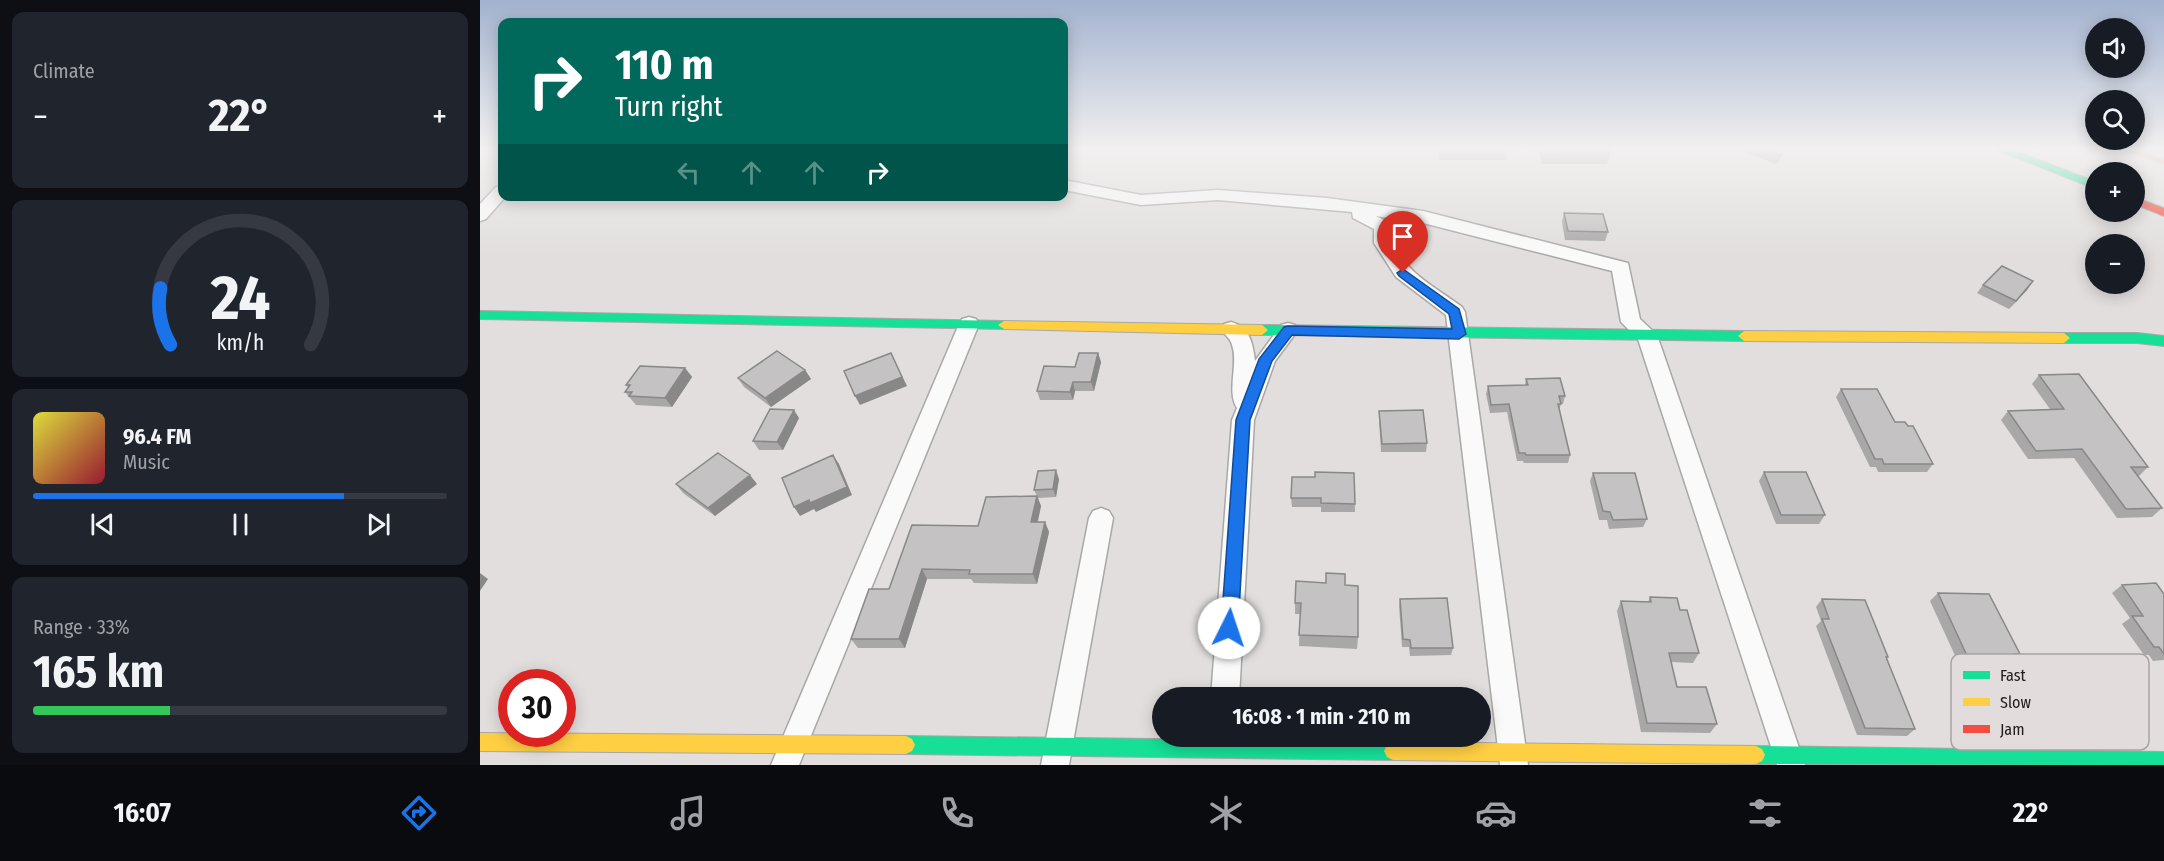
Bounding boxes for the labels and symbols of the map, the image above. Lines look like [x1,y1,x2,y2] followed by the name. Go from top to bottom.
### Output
[1377,211,1428,273] pin
[1197,596,1261,660] position arrow
[1951,654,2149,750] legend
[2000,666,2027,685] text: Fast
[498,669,576,747] speed limit sign: 30
[2000,693,2031,712] text: Slow
[2000,720,2025,739] text: Jam

